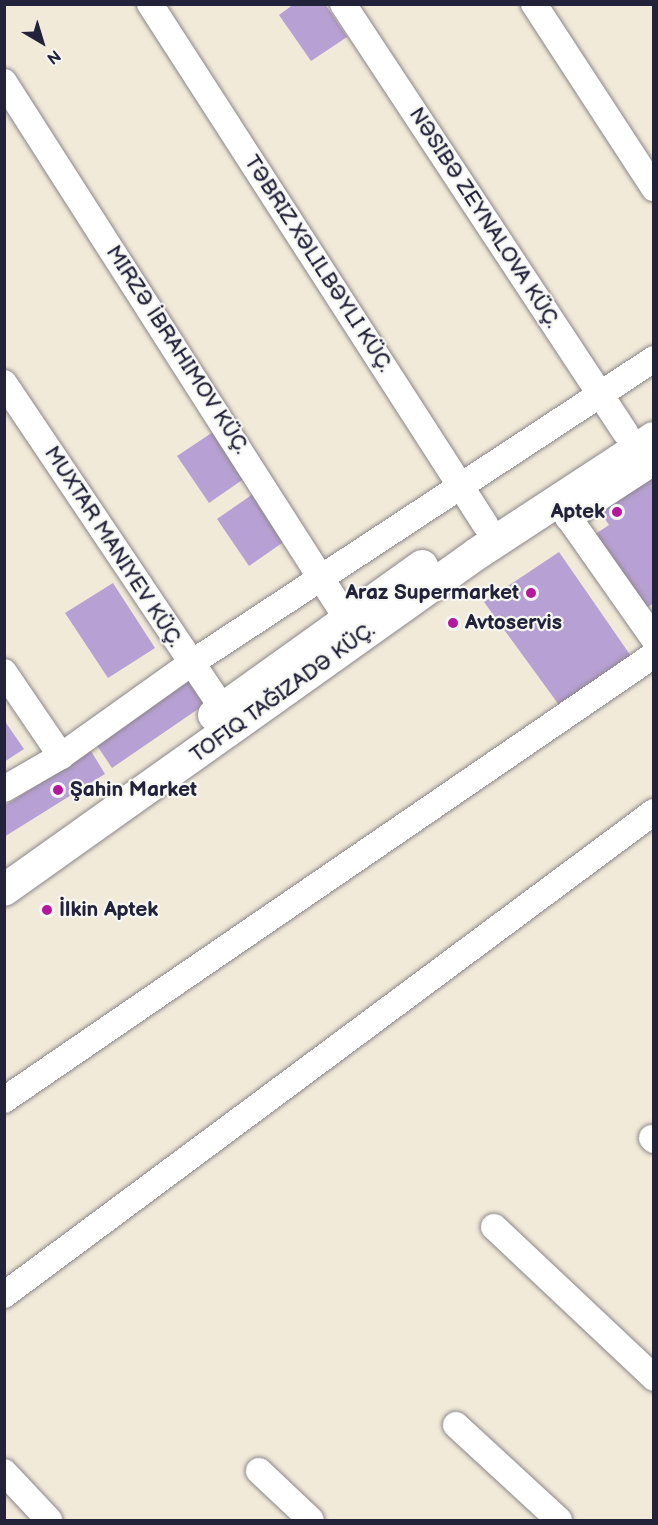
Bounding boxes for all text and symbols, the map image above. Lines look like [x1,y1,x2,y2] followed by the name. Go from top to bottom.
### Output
[12,12,72,72] north arrow
[43,45,64,68] text: N
[403,103,565,333] street label: NƏSIBƏ ZEYNALOVA KÜÇ.
[238,150,398,378] street label: TƏBRIZ XƏLILBƏYLI KÜÇ.
[100,241,254,459] street label: MIRZƏ İBRAHIMOV KÜÇ.
[39,442,187,652] street label: MUXTAR MANIYEV KÜÇ.
[551,499,605,525] place label: Aptek
[610,505,624,519] marker: Aptek
[346,580,519,606] place label: Araz Supermarket
[524,586,538,600] marker: Araz Supermarket
[465,610,562,636] place label: Avtoservis
[446,616,460,630] marker: Avtoservis
[186,617,380,769] street label: TOFIQ TAĞIZADƏ KÜÇ.
[70,777,197,803] place label: Şahin Market
[51,783,65,797] marker: Şahin Market
[59,897,158,923] place label: İlkin Aptek
[40,903,54,917] marker: İlkin Aptek

